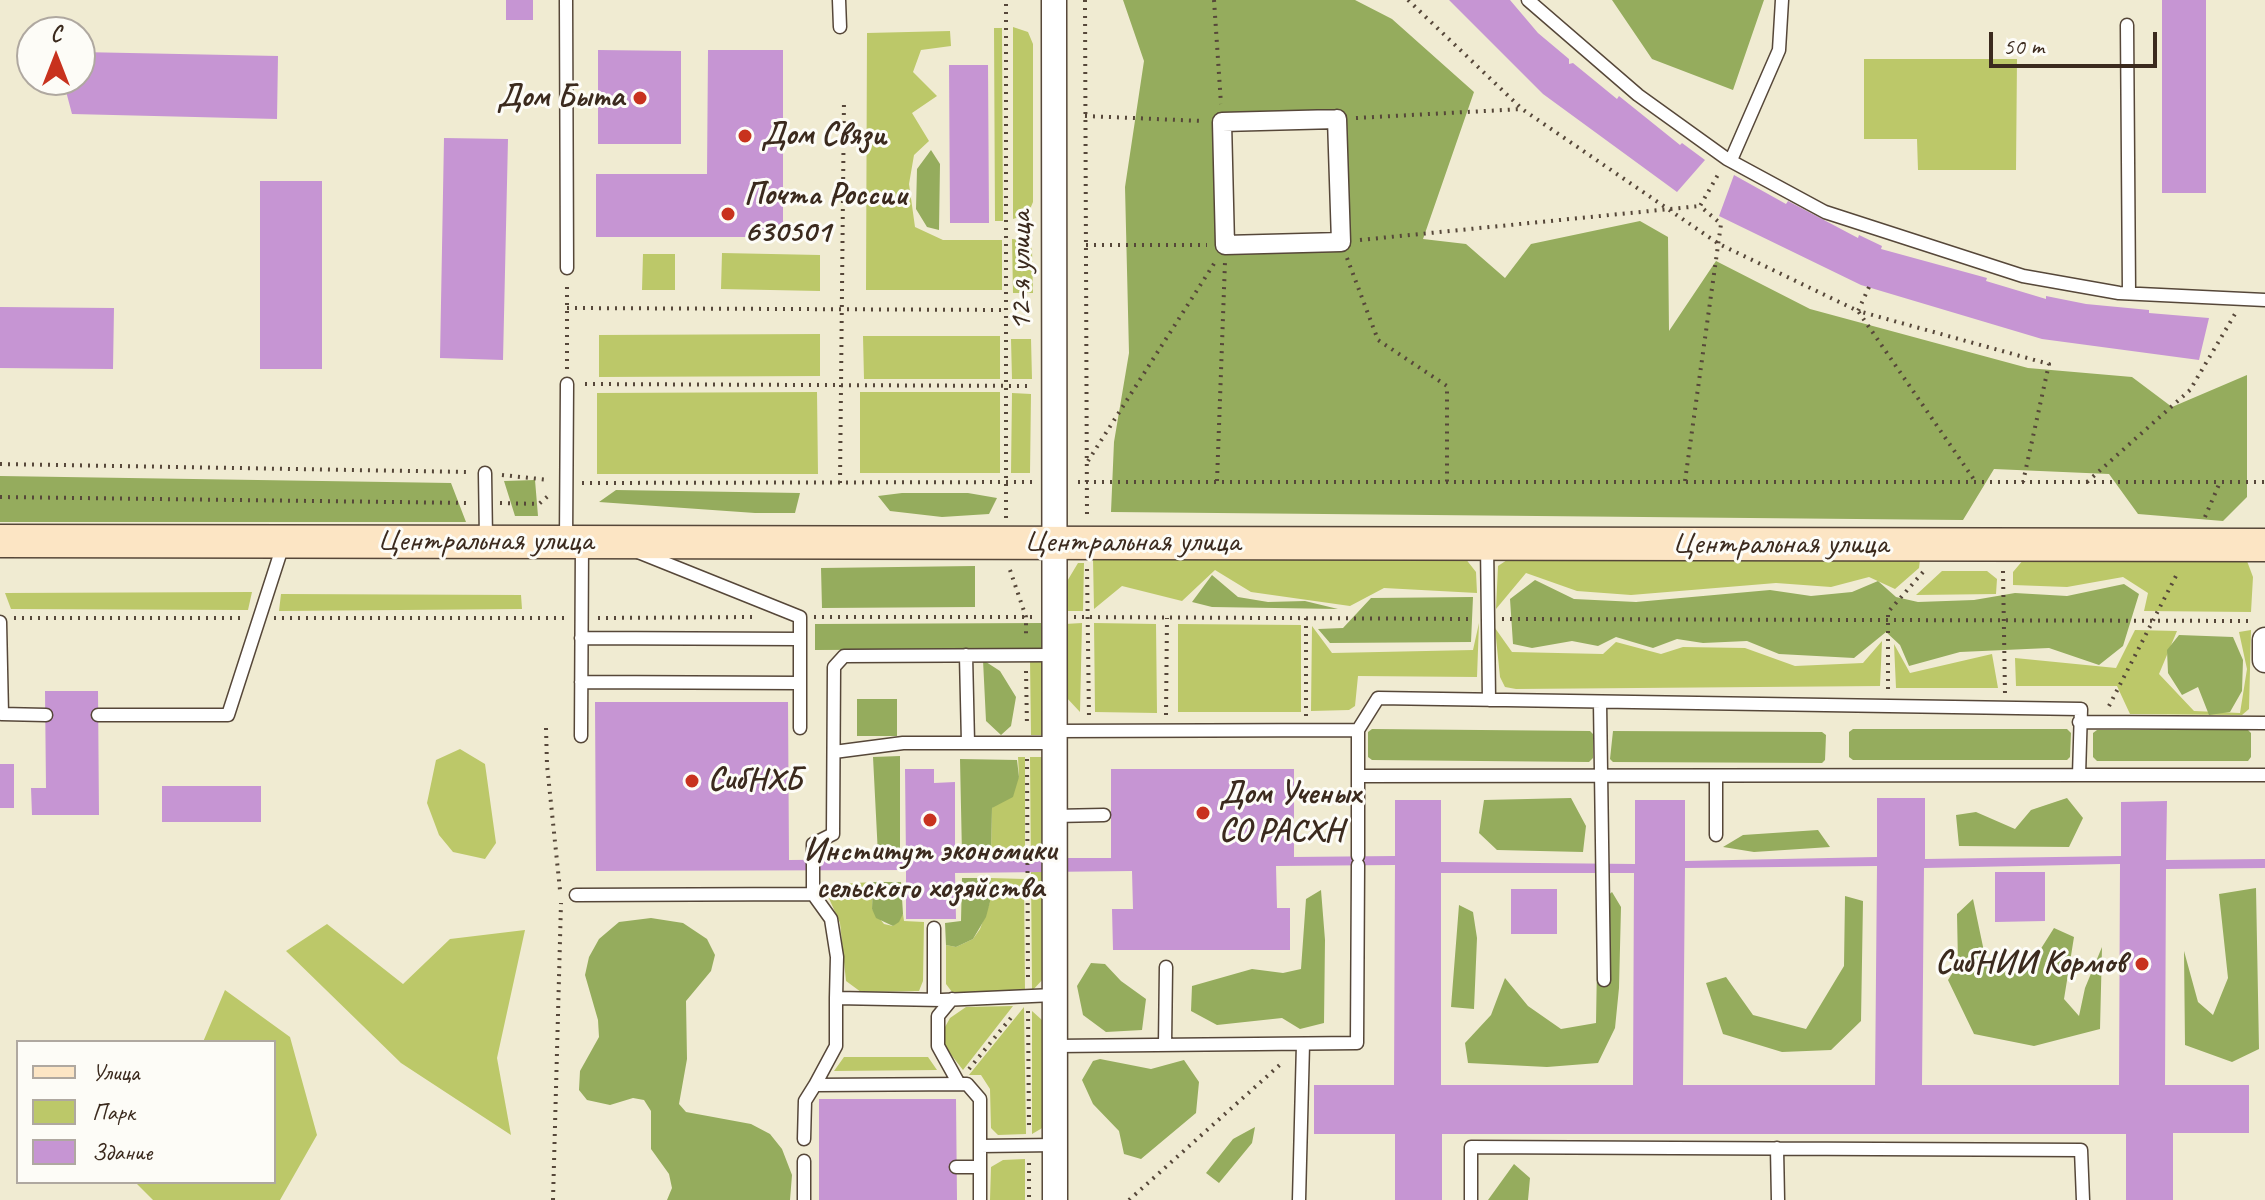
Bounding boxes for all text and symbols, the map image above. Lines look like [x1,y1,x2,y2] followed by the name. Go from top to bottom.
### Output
[16,16,96,96] north arrow
[1993,16,2161,66] scale bar
[51,20,61,48] text: С
[2003,31,2044,61] text: 50 m
[497,79,624,117] place label: Дом Быта
[631,89,649,107] marker: Дом Быта
[761,117,886,155] place label: Дом Связи
[736,127,754,145] marker: Дом Связи
[744,177,907,252] place label: Почта России 630501
[719,205,737,223] marker: Почта России 630501
[1003,211,1041,331] street label: 12-я улица
[377,523,593,561] street label: Центральная улица
[1024,524,1240,562] street label: Центральная улица
[1672,526,1888,564] street label: Центральная улица
[708,762,801,800] place label: СибНХБ
[683,772,701,790] marker: СибНХБ
[1219,776,1360,851] place label: Дом Ученых СО РАСХН
[1194,804,1212,822] marker: Дом Ученых СО РАСХН
[921,811,939,829] marker: Институт экономики сельского хозяйства
[804,833,1056,908] place label: Институт экономики сельского хозяйства
[1935,945,2126,983] place label: СибНИИ Кормов
[2133,955,2151,973] marker: СибНИИ Кормов
[16,1040,276,1184] legend
[92,1057,140,1087] text: Улица
[92,1097,135,1127] text: Парк
[92,1137,152,1167] text: Здание

